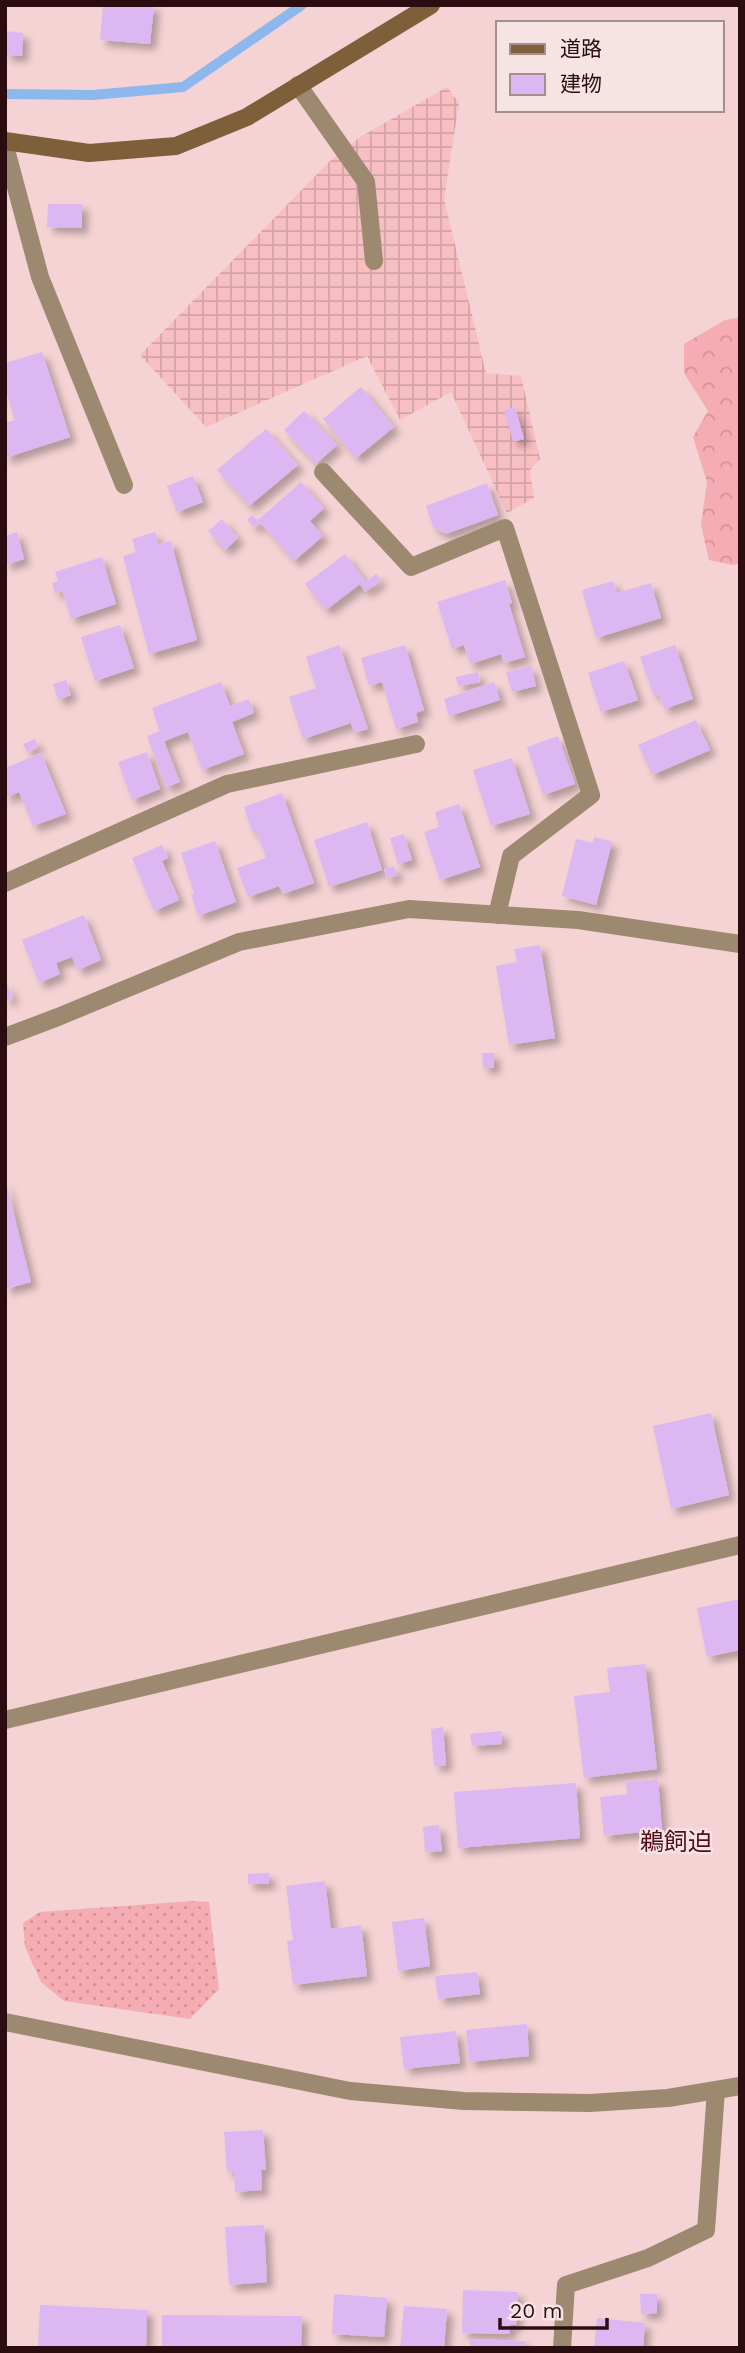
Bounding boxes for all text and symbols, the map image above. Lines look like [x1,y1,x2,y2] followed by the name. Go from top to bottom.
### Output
[496,21,724,112] legend
[560,36,602,61] text: 道路
[560,71,602,96] text: 建物
[640,1828,712,1856] district label: 鵜飼迫
[500,2286,607,2330] scale bar
[510,2298,562,2323] text: 20 m

